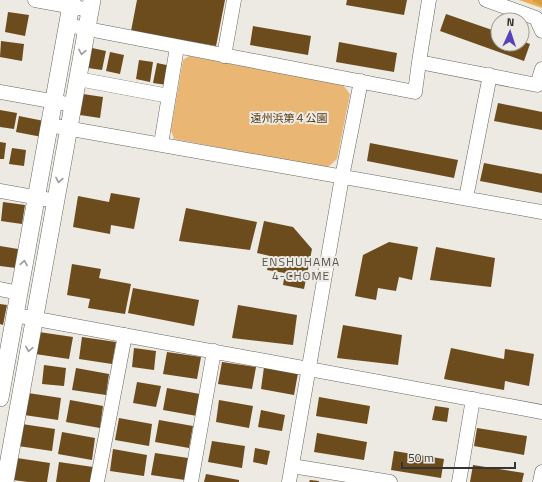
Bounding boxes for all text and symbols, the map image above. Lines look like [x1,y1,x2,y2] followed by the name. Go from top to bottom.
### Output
[490,12,530,52] north arrow
[506,14,515,30] text: N
[79,49,87,55] one-way arrow
[251,110,328,126] park label: 遠州浜第４公園
[56,177,64,183] one-way arrow
[262,252,340,285] district label: ENSHUHAMA 4-CHOME
[20,260,28,266] one-way arrow
[25,346,34,352] one-way arrow
[402,444,515,470] scale bar
[408,448,434,467] text: 50 m

